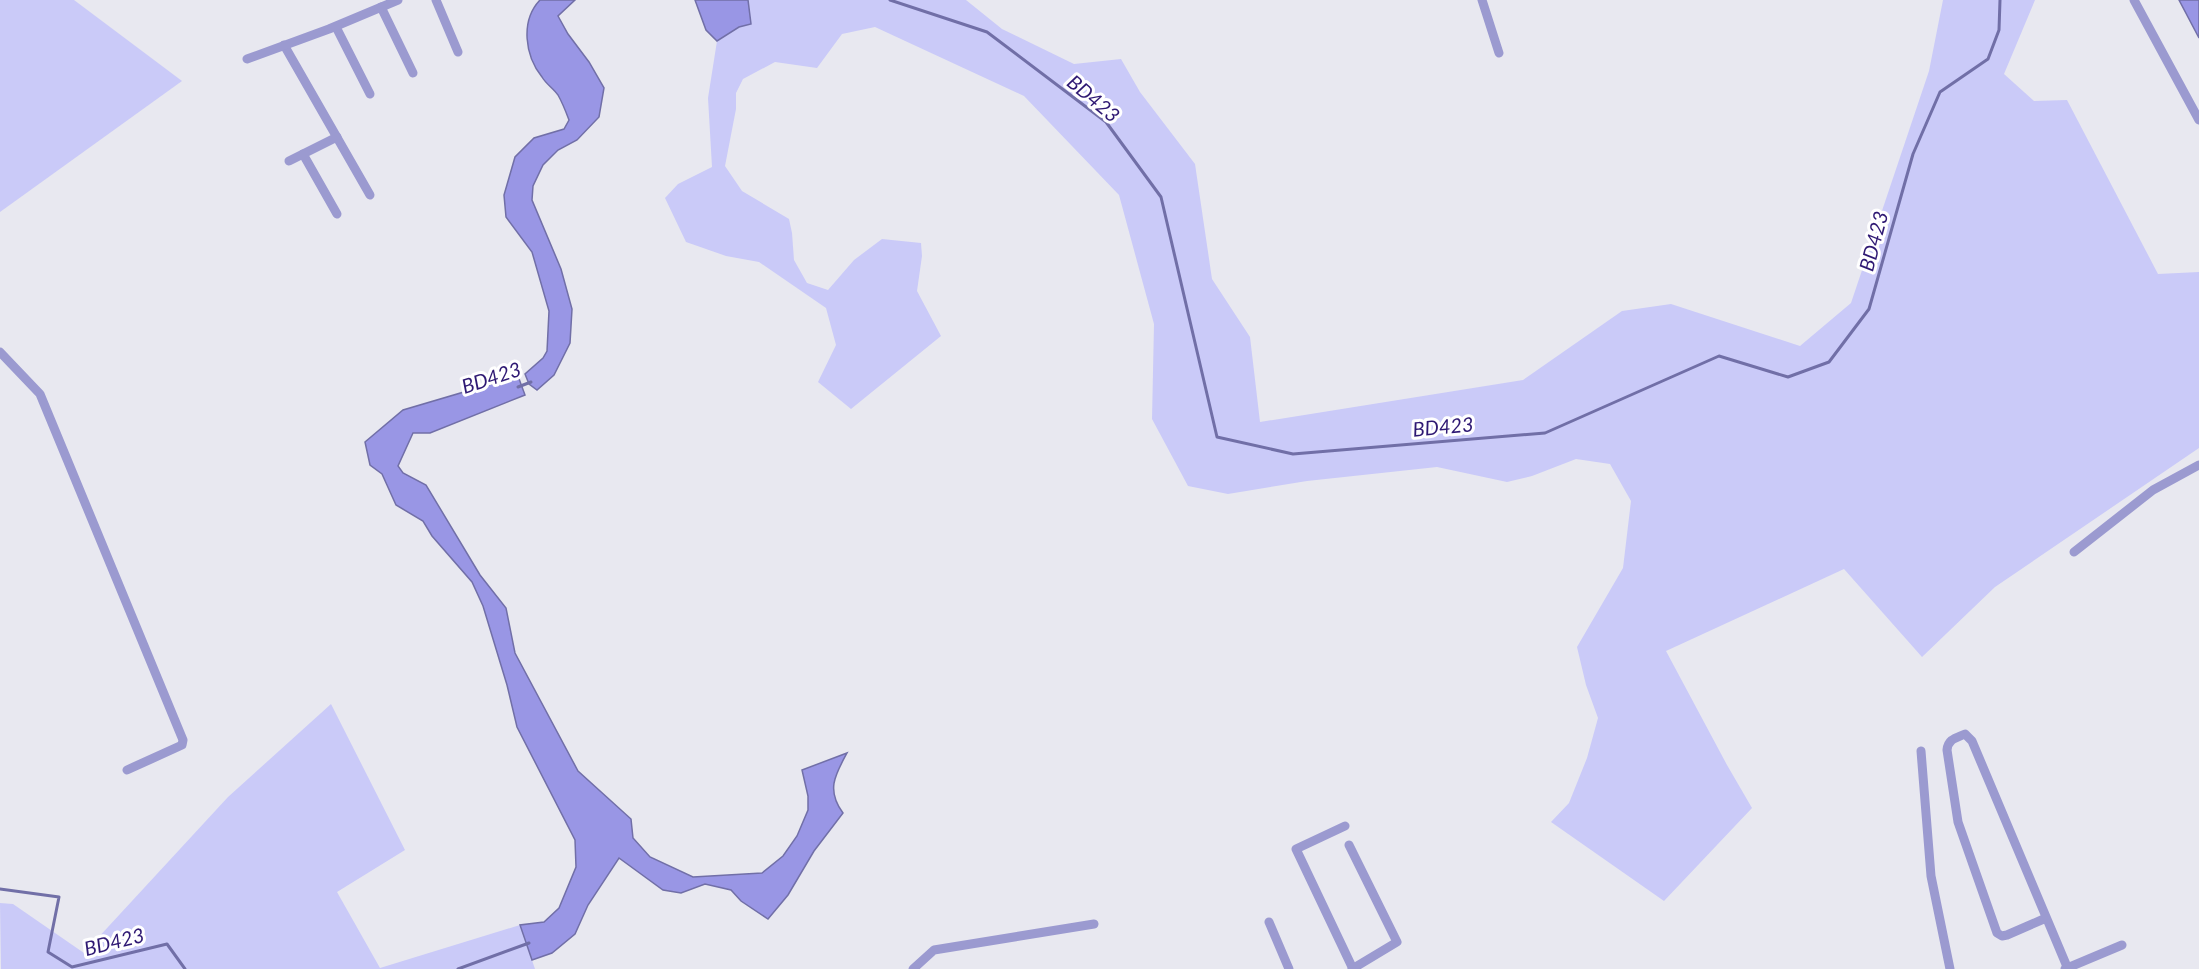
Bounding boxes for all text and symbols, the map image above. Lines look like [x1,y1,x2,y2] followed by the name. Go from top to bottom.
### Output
[1063,69,1125,127] water label: BD423
[1854,208,1892,274] water label: BD423
[458,356,524,398] water label: BD423
[1412,411,1474,441] water label: BD423
[82,922,146,960] water label: BD423

